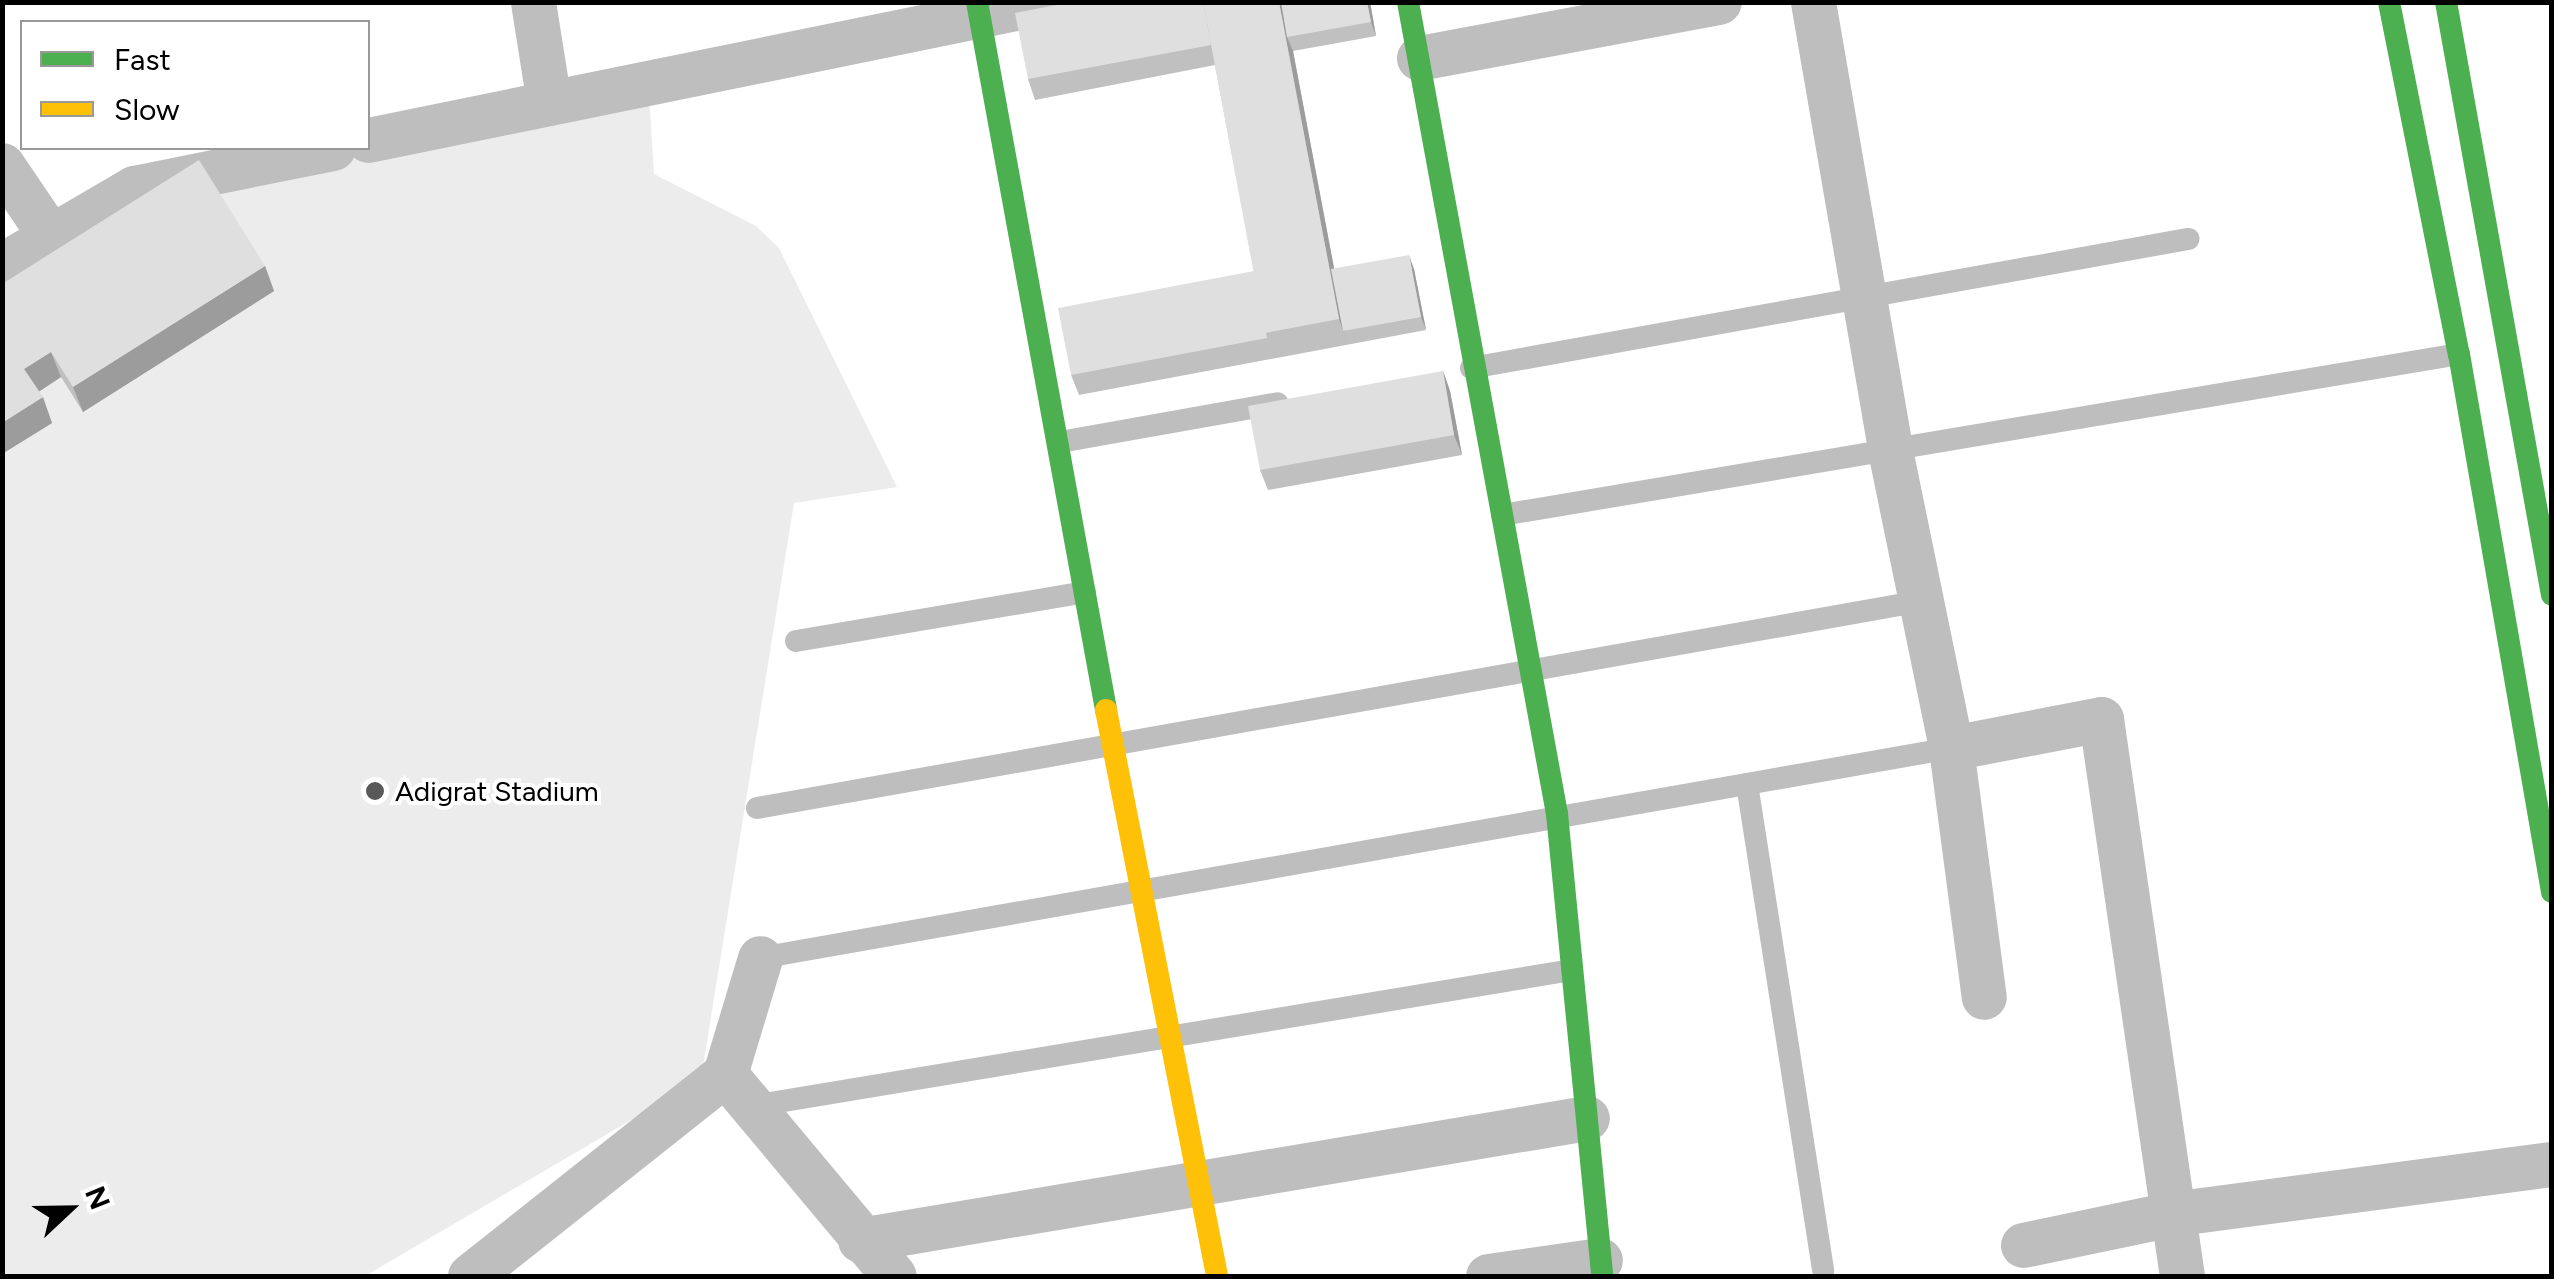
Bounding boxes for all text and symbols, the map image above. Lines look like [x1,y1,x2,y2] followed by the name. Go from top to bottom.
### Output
[20,20,370,150] legend
[114,41,171,78] text: Fast
[114,91,180,128] text: Slow
[395,774,599,808] place label: Adigrat Stadium
[364,780,386,802] marker: Adigrat Stadium
[20,1159,120,1259] north arrow
[78,1181,118,1214] text: N

